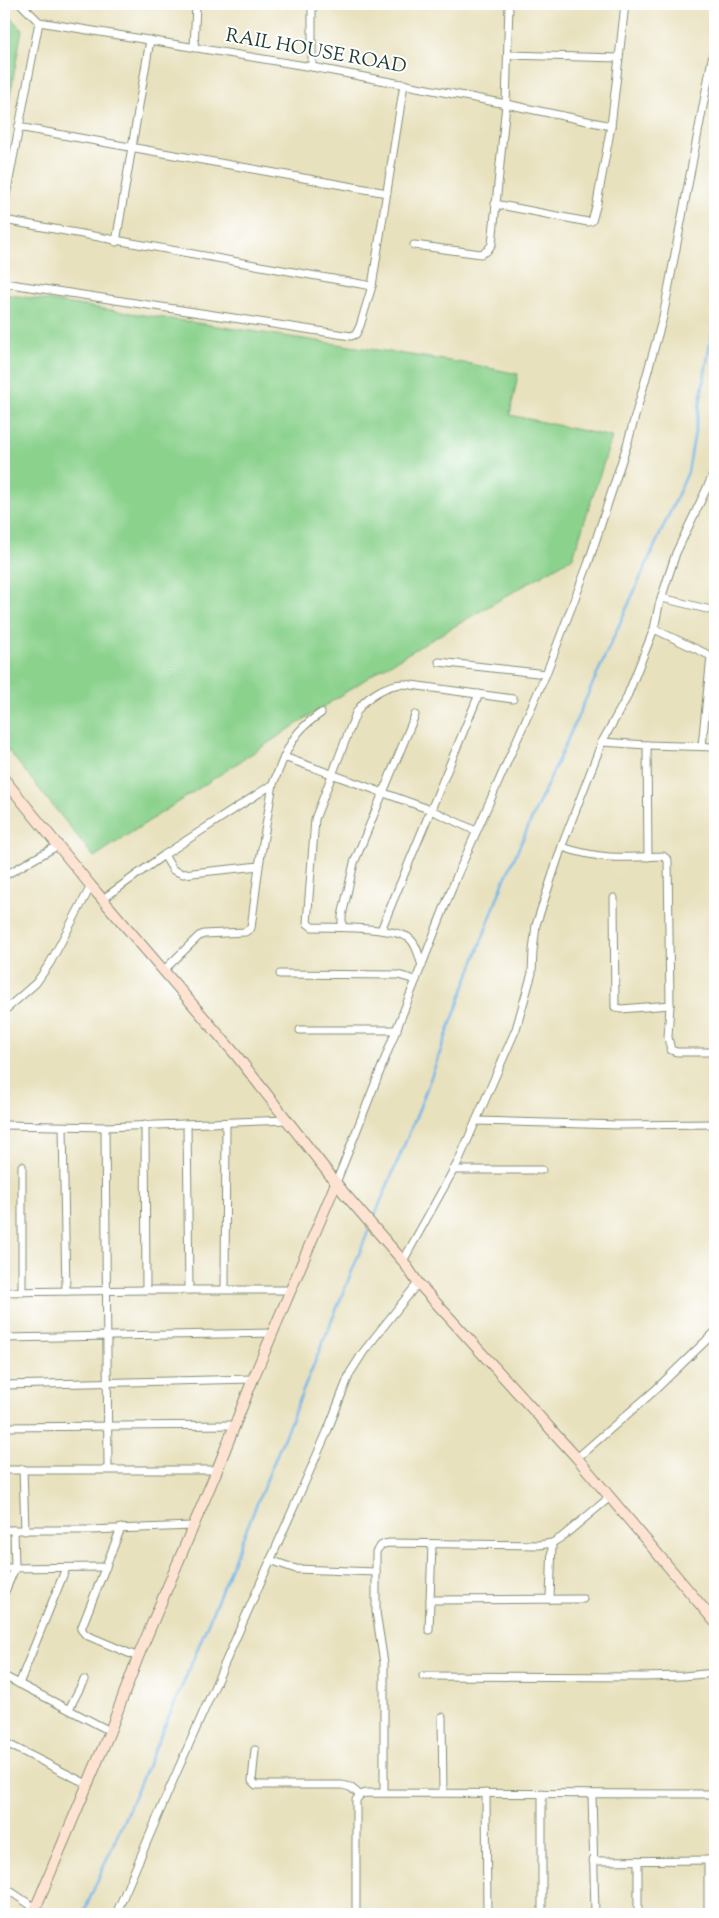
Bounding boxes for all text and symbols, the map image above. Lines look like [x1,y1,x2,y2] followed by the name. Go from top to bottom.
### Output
[223,23,409,81] street label: RAIL HOUSE ROAD

